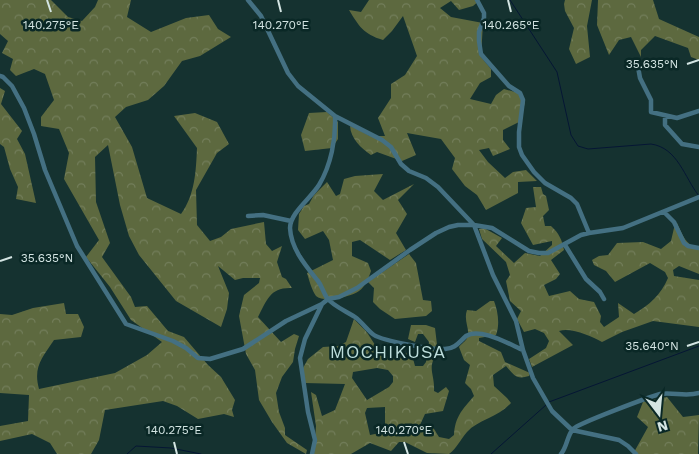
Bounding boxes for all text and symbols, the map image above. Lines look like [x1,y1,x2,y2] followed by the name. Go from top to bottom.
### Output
[23,18,79,32] text: 140.275°E
[253,18,309,32] text: 140.270°E
[483,18,540,32] text: 140.265°E
[626,57,678,71] text: 35.635°N
[21,251,73,265] text: 35.635°N
[625,339,679,353] text: 35.640°N
[330,341,446,362] district label: MOCHIKUSA
[634,389,684,439] north arrow
[655,417,670,436] text: N
[146,423,202,437] text: 140.275°E
[376,423,432,437] text: 140.270°E

